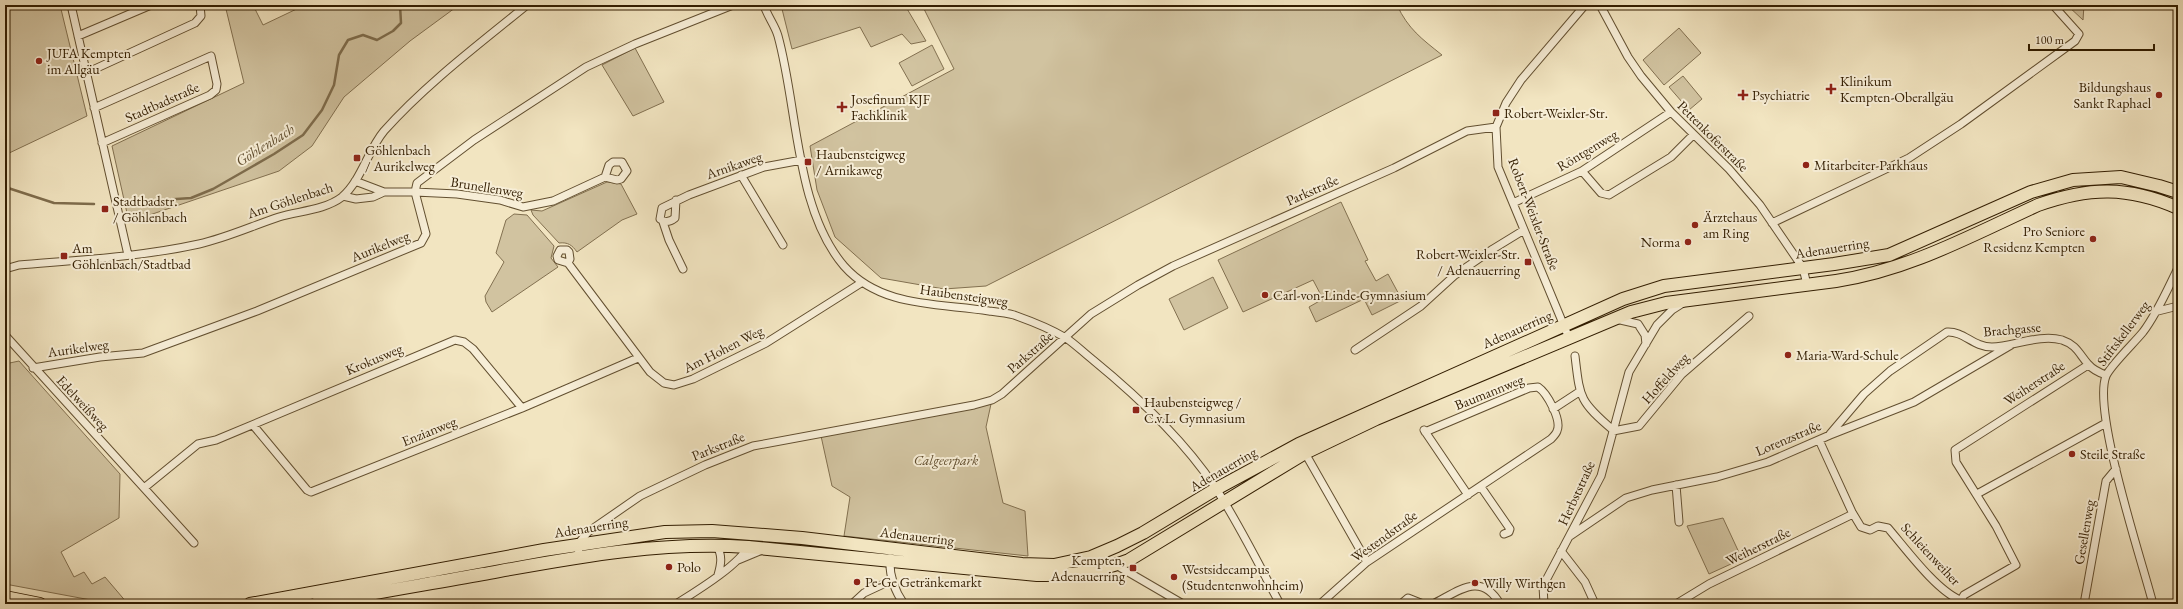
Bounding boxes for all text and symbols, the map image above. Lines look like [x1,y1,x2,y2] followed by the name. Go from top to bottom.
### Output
[2029,26,2154,52] scale bar
[2035,32,2065,48] text: 100 m
[46,44,132,78] place label: JUFA Kempten im Allgäu
[34,56,44,66] marker: JUFA Kempten im Allgäu
[1840,72,1954,106] place label: Klinikum Kempten-Oberallgäu
[122,77,202,126] street label: Stadtbadstraße
[2074,78,2152,112] place label: Bildungshaus Sankt Raphael
[1825,83,1837,95] marker: Klinikum Kempten-Oberallgäu
[1752,86,1810,104] place label: Psychiatrie
[1737,89,1749,101] marker: Psychiatrie
[850,90,930,124] place label: Josefinum KJF Fachklinik
[2154,90,2164,100] marker: Bildungshaus Sankt Raphael
[1674,97,1753,176] street label: Pettenkoferstraße
[836,101,848,113] marker: Josefinum KJF Fachklinik
[1504,104,1608,122] place label: Robert-Weixler-Str.
[1491,108,1501,118] marker: Robert-Weixler-Str.
[232,119,298,170] water label: Göhlenbach
[1553,124,1622,175] street label: Röntgenweg
[365,141,436,175] place label: Göhlenbach / Aurikelweg
[816,145,906,179] place label: Haubensteigweg / Arnikaweg
[703,147,765,183] street label: Arnikaweg
[352,153,362,163] marker: Göhlenbach / Aurikelweg
[1504,155,1564,273] street label: Robert-Weixler-Straße
[1814,156,1928,174] place label: Mitarbeiter-Parkhaus
[803,157,813,167] marker: Haubensteigweg / Arnikaweg
[1801,160,1811,170] marker: Mitarbeiter-Parkhaus
[1283,170,1342,210] street label: Parkstraße
[449,172,525,202] street label: Brunellenweg
[244,178,335,223] street label: Am Göhlenbach
[113,192,187,226] place label: Stadtbadstr. / Göhlenbach
[100,204,110,214] marker: Stadtbadstr. / Göhlenbach
[1702,208,1758,242] place label: Ärztehaus am Ring
[1690,220,1700,230] marker: Ärztehaus am Ring
[1983,222,2086,256] place label: Pro Seniore Residenz Kempten
[347,226,413,266] street label: Aurikelweg
[1641,233,1680,251] place label: Norma
[1793,233,1871,263] street label: Adenauerring
[2088,234,2098,244] marker: Pro Seniore Residenz Kempten
[1683,237,1693,247] marker: Norma
[71,239,192,273] place label: Am Göhlenbach/Stadtbad
[1416,245,1521,279] place label: Robert-Weixler-Str. / Adenauerring
[59,251,69,261] marker: Am Göhlenbach/Stadtbad
[1523,257,1533,267] marker: Robert-Weixler-Str. / Adenauerring
[919,280,1010,310] street label: Haubensteigweg
[1273,286,1426,304] place label: Carl-von-Linde-Gymnasium
[1260,290,1270,300] marker: Carl-von-Linde-Gymnasium
[2093,296,2154,369] street label: Stiftskellerweg
[1478,305,1555,353] street label: Adenauerring
[1983,317,2042,340] street label: Brachgasse
[679,321,767,377] street label: Am Hohen Weg
[1003,327,1057,377] street label: Parkstraße
[45,335,111,361] street label: Aurikelweg
[343,339,406,379] street label: Krokusweg
[1796,346,1899,364] place label: Maria-Ward-Schule
[1637,348,1693,407] street label: Hoffeldweg
[1783,350,1793,360] marker: Maria-Ward-Schule
[2000,356,2068,409] street label: Weiherstraße
[1452,370,1527,414] street label: Baumannweg
[53,371,114,435] street label: Edelweißweg
[1144,393,1245,427] place label: Haubensteigweg / C.v.L. Gymnasium
[1131,405,1141,415] marker: Haubensteigweg / C.v.L. Gymnasium
[399,412,460,450] street label: Enzianweg
[1752,416,1824,460] street label: Lorenzstraße
[689,427,748,465] street label: Parkstraße
[1185,442,1260,496] street label: Adenauerring
[2080,445,2146,463] place label: Steile Straße
[2067,449,2077,459] marker: Steile Straße
[914,451,979,469] park label: Calgeerpark
[1553,457,1599,528] street label: Herbststraße
[2069,497,2099,566] street label: Gesellenweg
[1347,506,1421,566] street label: Westendstraße
[552,512,630,542] street label: Adenauerring
[1897,519,1965,589] street label: Schleienweiher
[878,522,956,550] street label: Adenauerring
[1723,522,1794,569] street label: Weiherstraße
[1050,551,1126,585] place label: Kempten, Adenauerring
[677,558,701,576] place label: Polo
[1182,560,1304,594] place label: Westsidecampus (Studentenwohnheim)
[664,562,674,572] marker: Polo
[1128,563,1138,573] marker: Kempten, Adenauerring
[1169,572,1179,582] marker: Westsidecampus (Studentenwohnheim)
[865,573,982,591] place label: Pe-Ge Getränkemarkt
[1483,574,1566,592] place label: Willy Wirthgen
[852,577,862,587] marker: Pe-Ge Getränkemarkt
[1470,578,1480,588] marker: Willy Wirthgen

